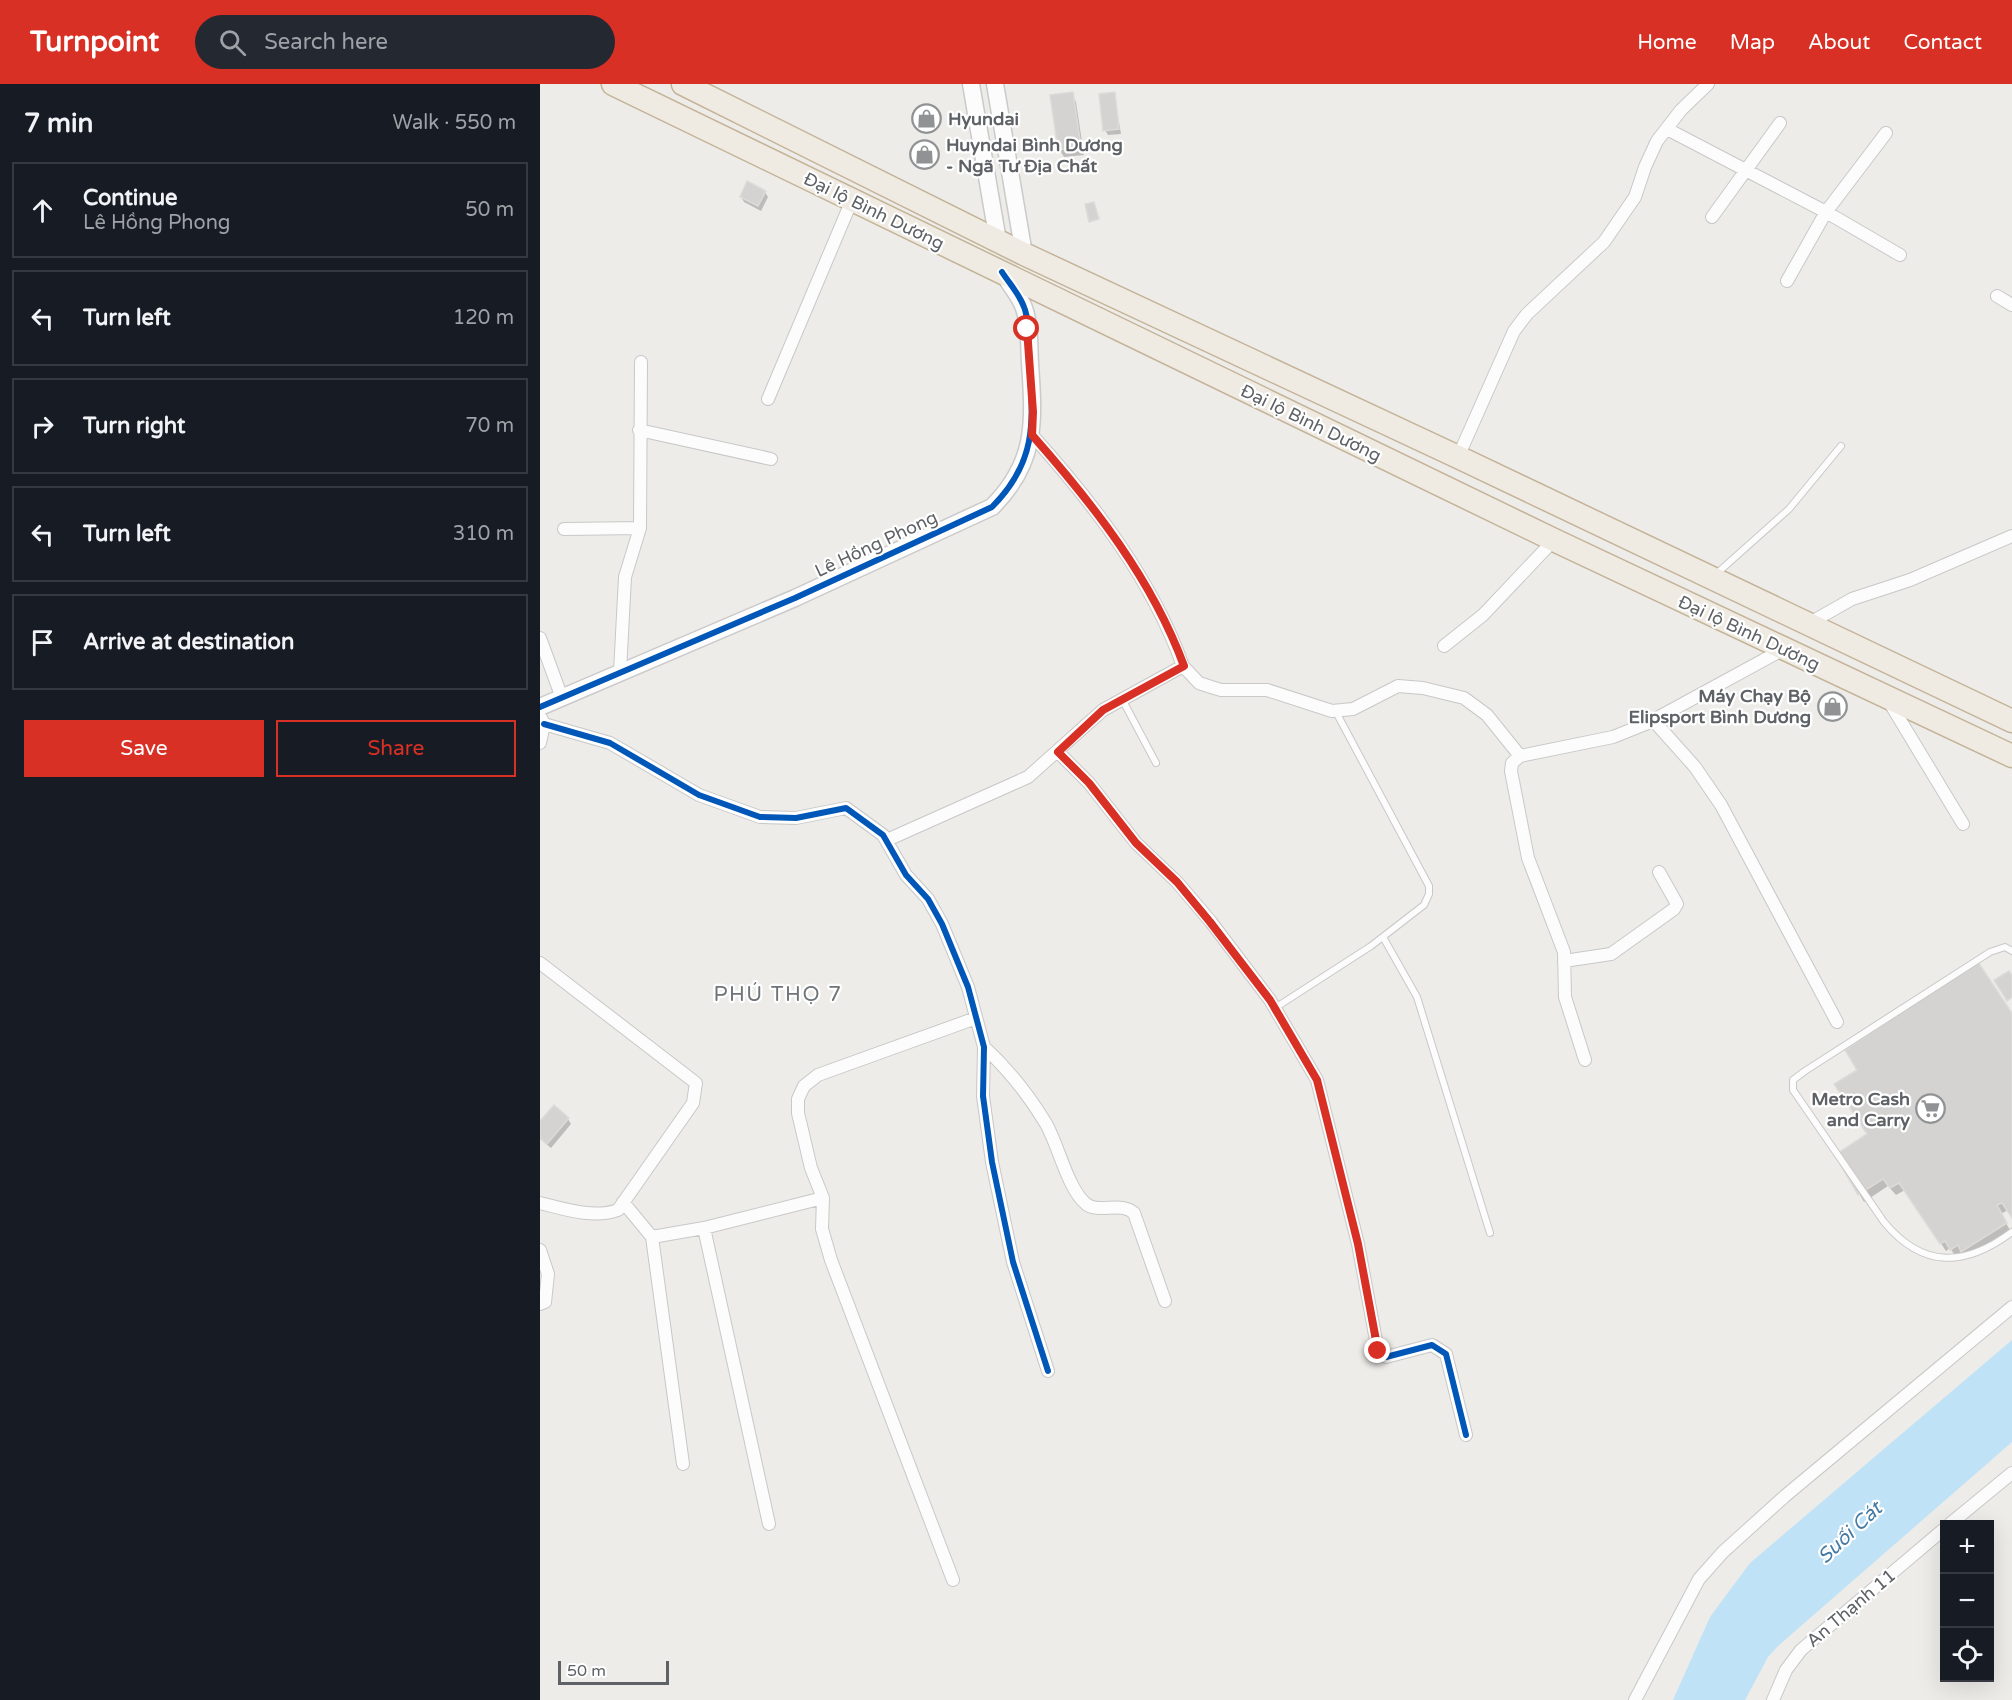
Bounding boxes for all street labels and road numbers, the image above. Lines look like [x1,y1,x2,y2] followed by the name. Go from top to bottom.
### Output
[800,167,948,255] street label: Đại lộ Bình Dương
[1237,379,1385,467] street label: Đại lộ Bình Dương
[811,506,941,582] street label: Lê Hồng Phong
[1675,590,1823,676] street label: Đại lộ Bình Dương
[1802,1564,1900,1652] street label: An Thạnh 11

